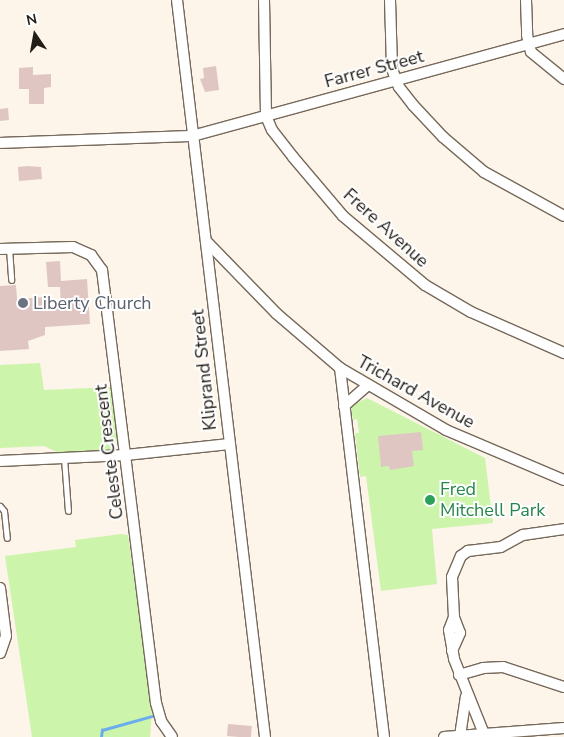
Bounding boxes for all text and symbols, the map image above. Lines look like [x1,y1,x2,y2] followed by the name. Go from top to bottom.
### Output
[25,9,39,30] text: N
[10,10,60,60] north arrow
[322,45,426,93] street label: Farrer Street
[339,184,433,272] street label: Frere Avenue
[33,292,152,314] place label: Liberty Church
[17,297,29,309] marker: Liberty Church
[187,308,221,432] street label: Kliprand Street
[354,351,478,433] street label: Trichard Avenue
[90,383,128,521] street label: Celeste Crescent
[440,479,545,522] place label: Fred Mitchell Park
[424,494,436,506] marker: Fred Mitchell Park

